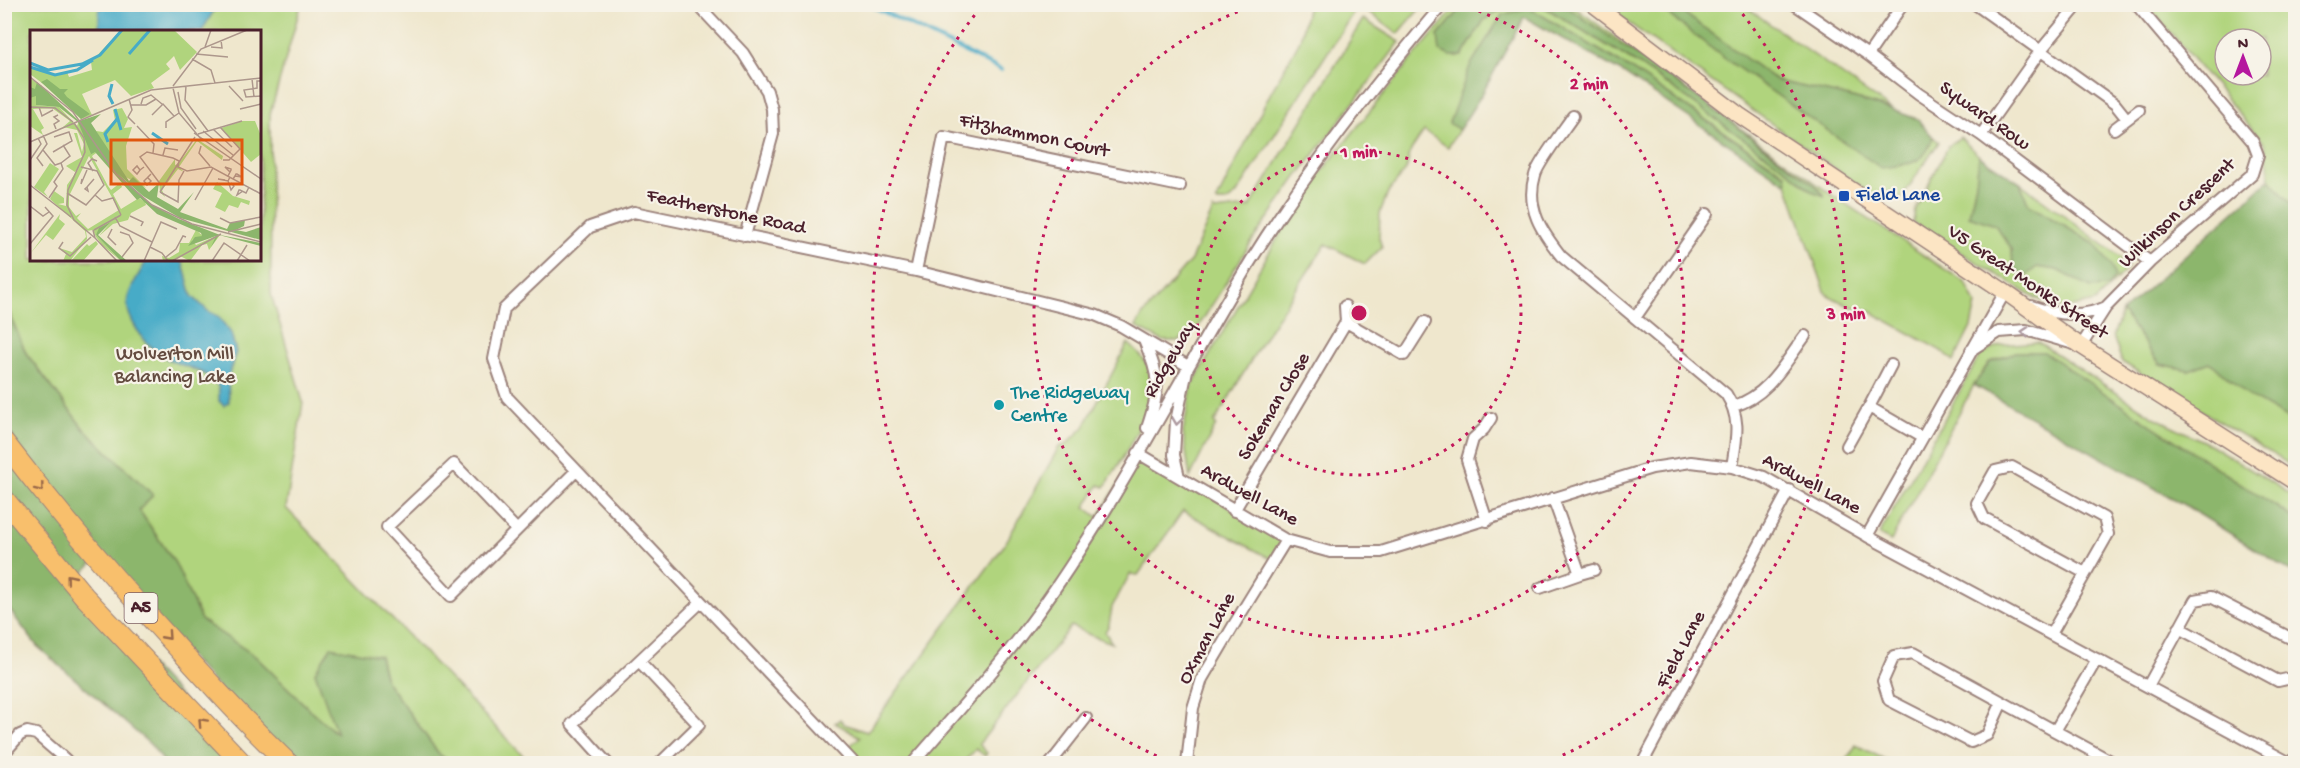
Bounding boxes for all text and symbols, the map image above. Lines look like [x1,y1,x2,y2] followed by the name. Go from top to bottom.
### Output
[2213,27,2273,87] north arrow
[30,30,261,261] inset map
[2238,36,2249,55] text: N
[1570,75,1609,96] text: 2 min
[1934,77,2034,157] street label: Syward Row
[956,110,1113,164] street label: Fitzhammon Court
[1340,143,1378,164] text: 1 min
[2115,153,2242,274] street label: Wilkinson Crescent
[643,185,810,242] street label: Featherstone Road
[1855,185,1941,208] place label: Field Lane
[1837,189,1851,203] marker: Field Lane
[1942,220,2113,346] street label: V5 Great Monks Street
[1349,303,1369,323] centre of rings
[1826,305,1866,326] text: 3 min
[1140,317,1202,402] street label: Ridgeway
[2020,325,2029,338] one-way arrow
[114,344,236,390] park label: Wolverton Mill Balancing Lake
[1234,348,1317,465] street label: Sokeman Close
[1010,383,1129,429] place label: The Ridgeway Centre
[992,398,1006,412] marker: The Ridgeway Centre
[1171,417,1184,426] one-way arrow
[1758,449,1865,521] street label: Ardwell Lane
[1196,460,1302,533] street label: Ardwell Lane
[32,482,43,493] one-way arrow
[66,574,77,585] one-way arrow
[1174,589,1242,689] street label: Oxman Lane
[124,593,158,623] road number: A5
[1652,607,1712,693] street label: Field Lane
[160,630,171,640] one-way arrow
[198,718,209,729] one-way arrow

